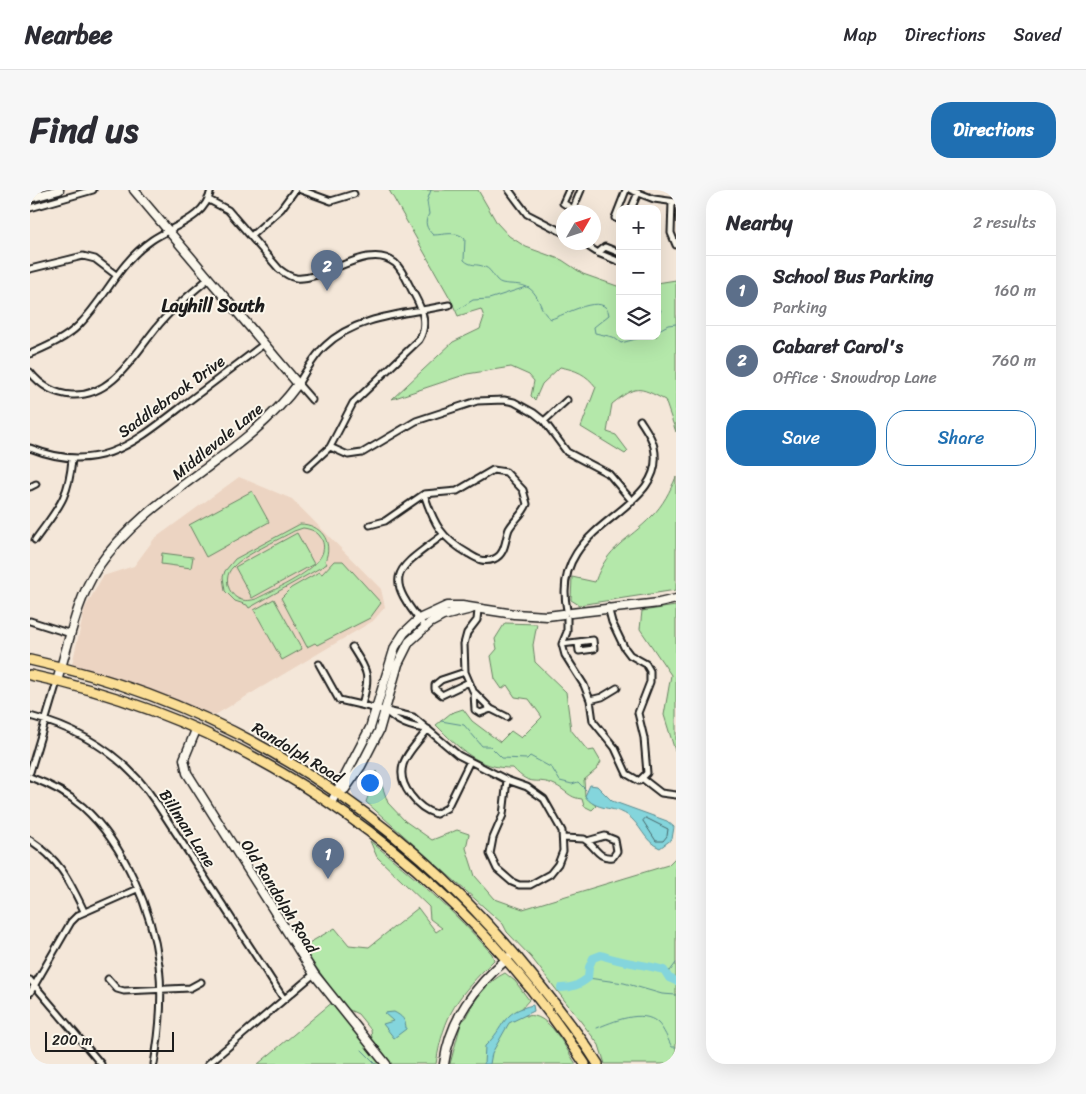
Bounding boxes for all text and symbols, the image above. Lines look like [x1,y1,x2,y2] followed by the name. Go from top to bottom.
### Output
[25,14,113,56] text: Nearbee
[844,19,877,51] text: Map
[905,19,986,51] text: Directions
[1014,19,1061,51] text: Saved
[30,99,138,161] text: Find us
[931,102,1056,158] button: Directions
[726,204,792,242] text: Nearby
[556,205,601,250] north arrow
[616,205,661,340] map controls
[616,205,661,250] button: +
[973,208,1036,237] text: 2 results
[311,250,343,291] pin: 2
[616,250,661,295] button: −
[773,260,934,293] text: School Bus Parking
[739,276,745,305] text: 1
[993,276,1036,305] text: 160 m
[161,290,265,322] district label: Layhill South
[773,293,827,322] text: Parking
[616,295,661,340] button: layers
[773,330,903,363] text: Cabaret Carol's
[737,346,747,375] text: 2
[991,346,1036,375] text: 760 m
[111,347,232,446] street label: Saddlebrook Drive
[773,363,937,392] text: Office · Snowdrop Lane
[165,395,270,488] street label: Middlevale Lane
[726,410,876,466] button: Save
[886,410,1036,466] button: Share
[246,714,351,792] street label: Randolph Road
[357,770,383,796] your location
[151,783,224,873] street label: Billman Lane
[233,833,327,960] street label: Old Randolph Road
[312,838,344,879] pin: 1
[52,1028,92,1053] text: 200 m
[45,1029,174,1052] scale bar

